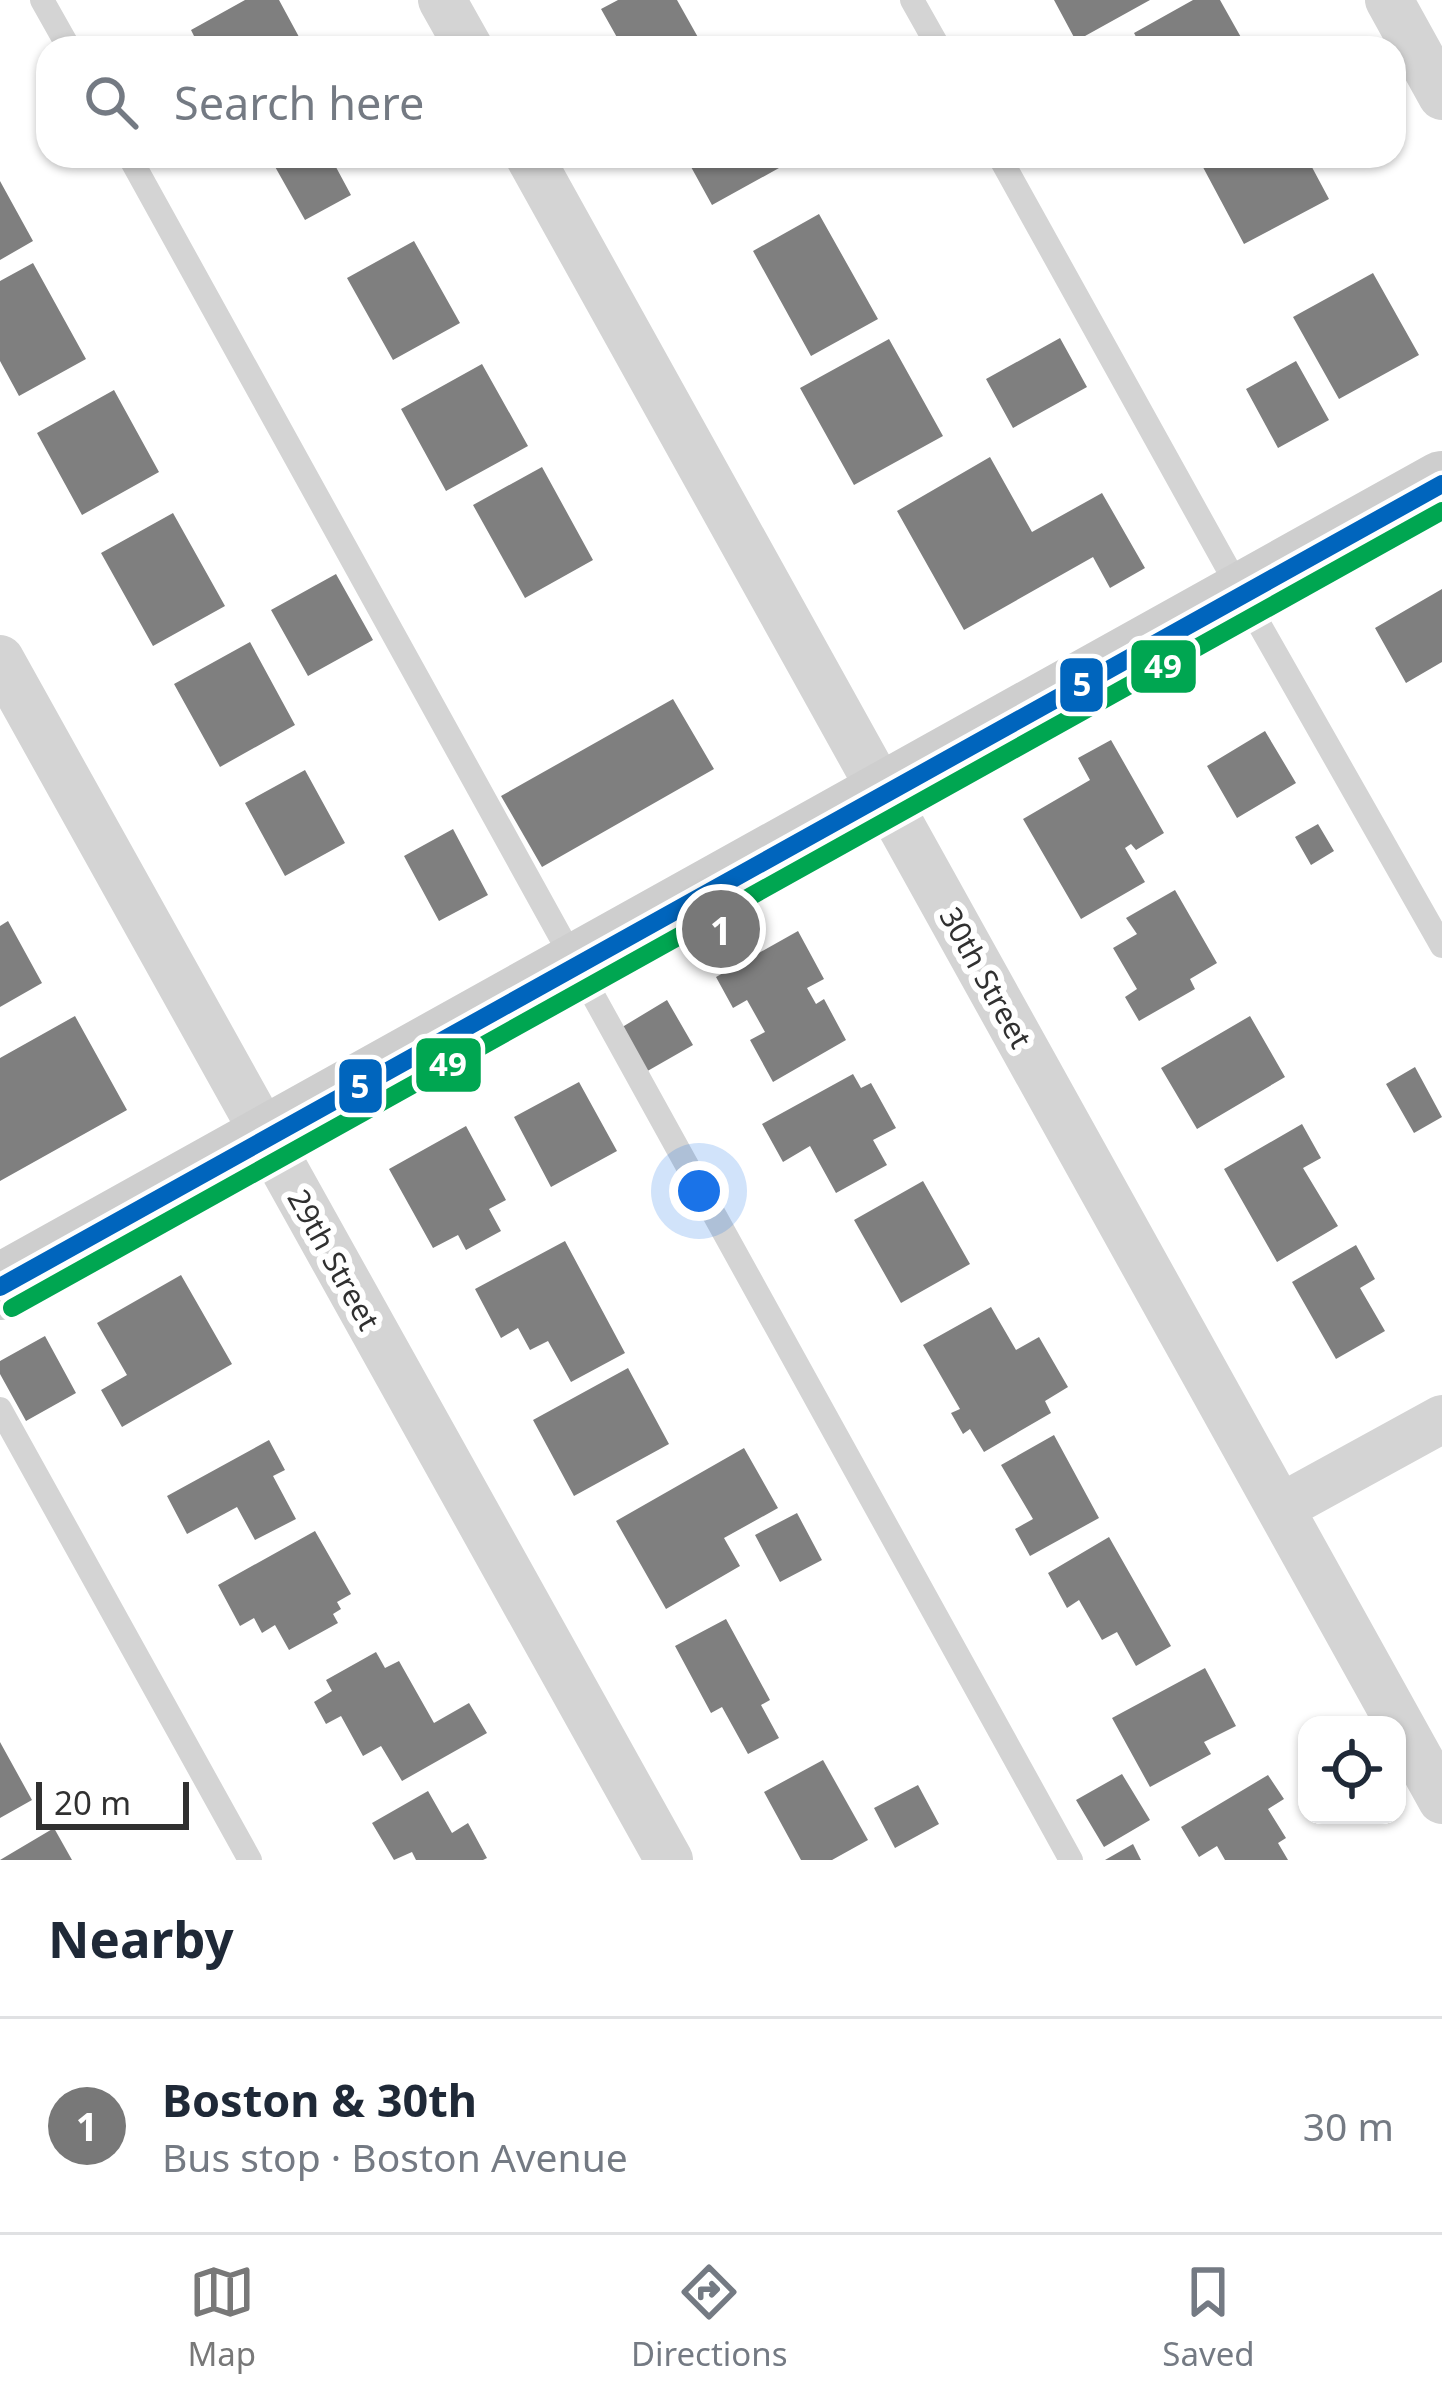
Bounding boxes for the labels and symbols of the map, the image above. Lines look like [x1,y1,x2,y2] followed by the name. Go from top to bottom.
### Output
[1129,638,1198,695] line badge: 49
[1144,643,1182,688] text: 49
[1058,656,1105,714] line badge: 5
[1073,661,1091,706] text: 5
[682,884,760,974] pin: 1
[931,899,1042,1055] street label: 30th Street
[414,1036,483,1094] line badge: 49
[429,1041,467,1086] text: 49
[337,1057,384,1115] line badge: 5
[351,1063,369,1108] text: 5
[669,1161,729,1221] your location
[279,1181,390,1337] street label: 29th Street
[36,1776,189,1829] scale bar

